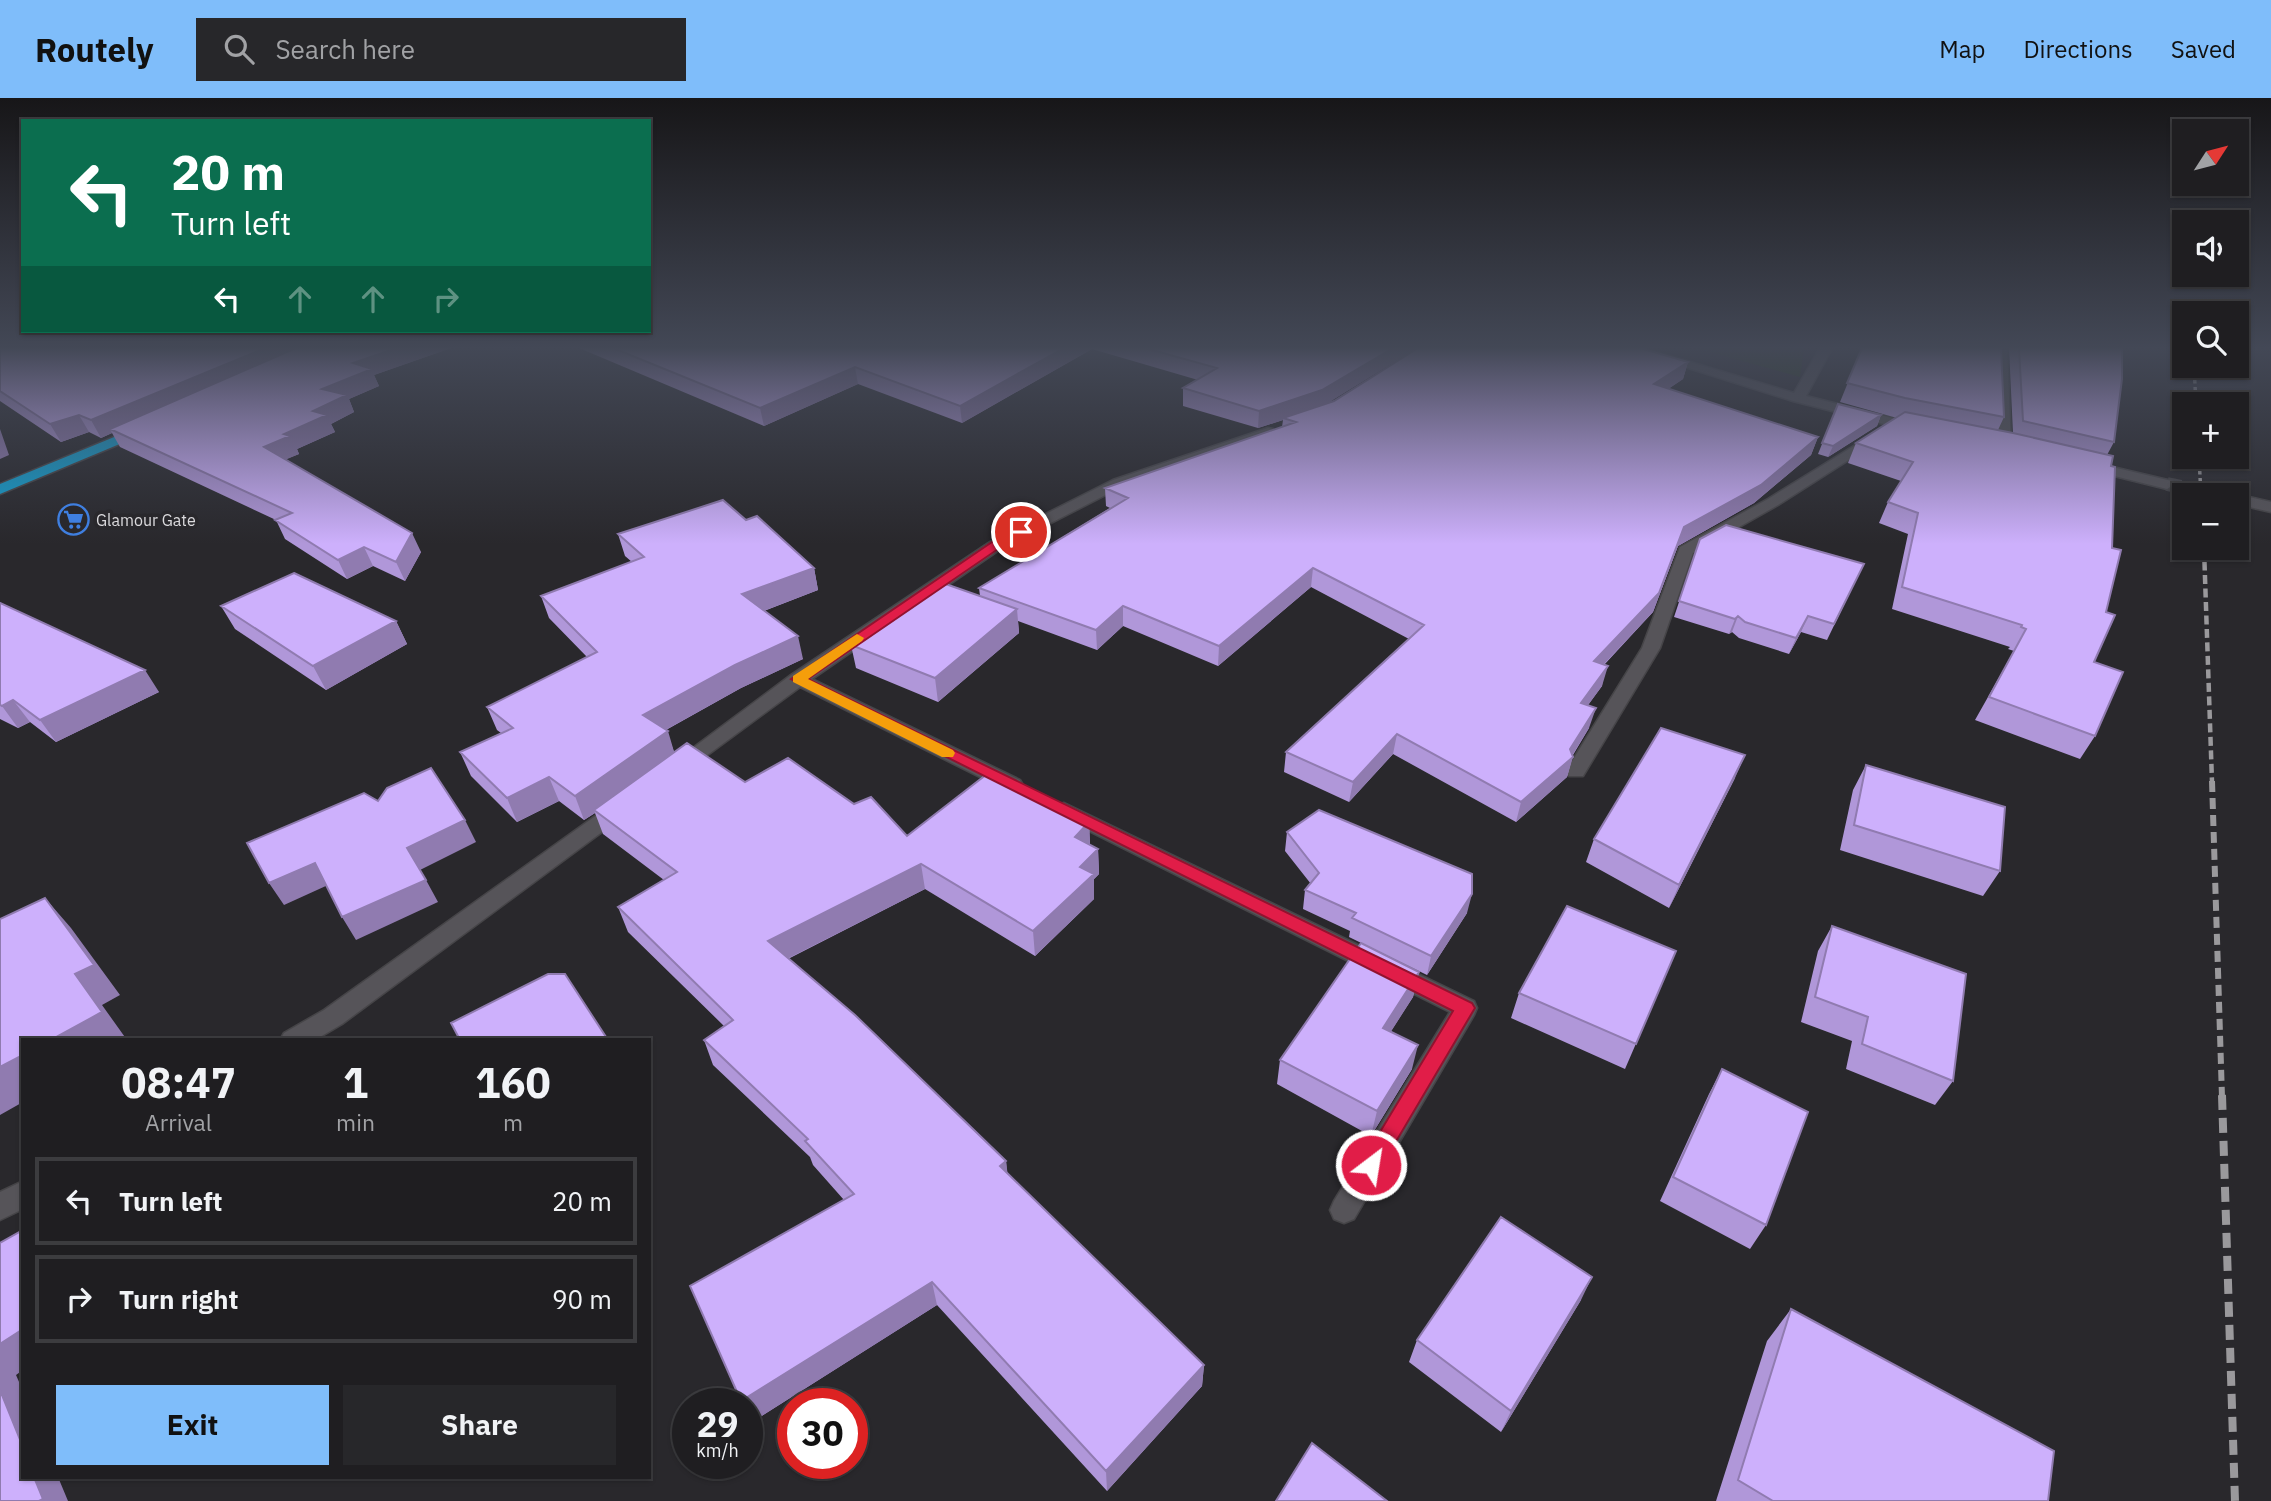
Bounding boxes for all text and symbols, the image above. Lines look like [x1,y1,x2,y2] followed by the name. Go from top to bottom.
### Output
[196,18,686,81] search box
[35,28,154,71] text: Routely
[220,30,258,68] icon: search
[276,32,415,66] text: Search here
[1939,33,1985,65] text: Map
[2023,33,2133,65] text: Directions
[2171,33,2236,65] text: Saved
[2172,119,2249,196] north arrow
[2172,119,2249,560] map controls
[171,140,285,203] text: 20 m
[56,147,147,238] icon: left
[171,202,291,244] text: Turn left
[2172,210,2249,287] button: sound
[208,280,246,318] icon: left
[281,280,319,318] icon: ahead
[354,280,392,318] icon: ahead
[427,280,465,318] icon: right
[2172,301,2249,378] button: search
[2172,392,2249,469] button: +
[2172,483,2249,560] button: −
[991,502,1051,562] pin
[56,503,90,537] supermarket icon: Glamour Gate
[96,510,196,530] place label: Glamour Gate
[1002,513,1040,551] icon: arrive
[121,1055,236,1110] text: 08:47
[343,1055,368,1110] text: 1
[475,1055,551,1110] text: 160
[145,1107,212,1137] text: Arrival
[336,1107,375,1137] text: min
[503,1107,523,1137] text: m
[1334,1128,1408,1202] position arrow
[60,1182,98,1220] icon: left
[119,1184,222,1218] text: Turn left
[552,1184,612,1218] text: 20 m
[60,1280,98,1318] icon: right
[119,1282,238,1316] text: Turn right
[552,1282,612,1316] text: 90 m
[56,1385,329,1465] button: Exit
[343,1385,616,1465] button: Share
[777,1388,868,1479] speed limit sign: 30
[696,1401,739,1447] text: 29
[696,1439,739,1462] text: km/h

